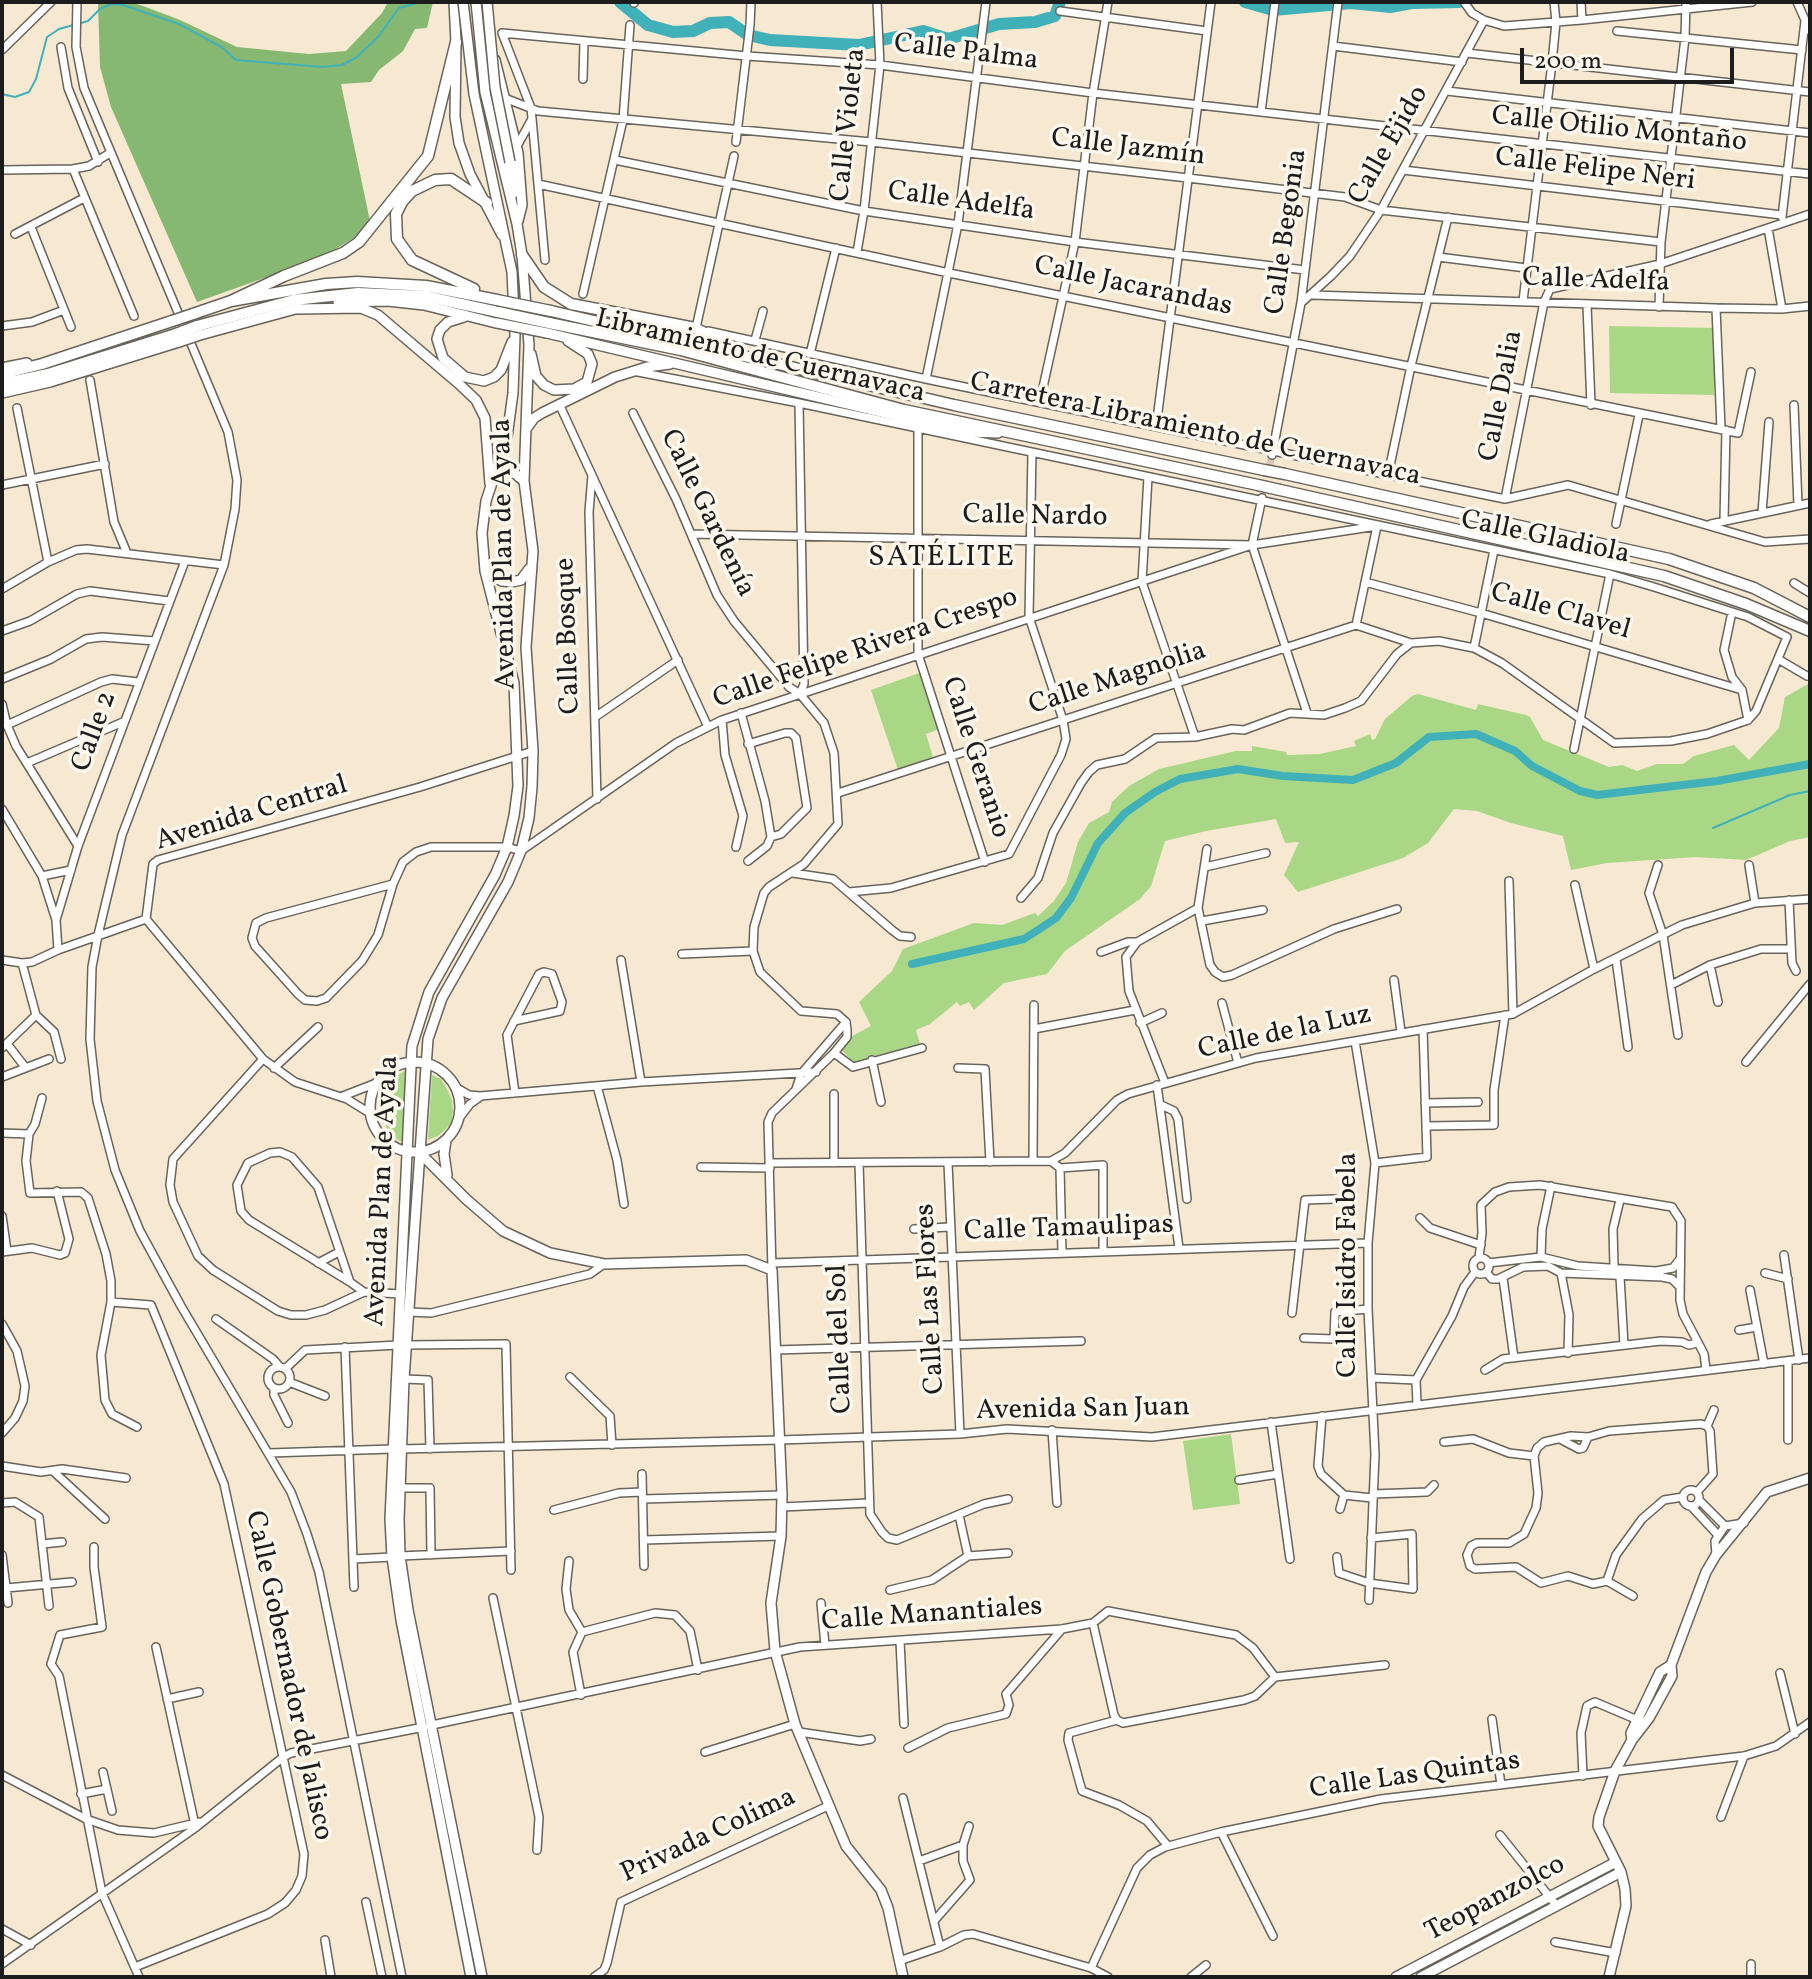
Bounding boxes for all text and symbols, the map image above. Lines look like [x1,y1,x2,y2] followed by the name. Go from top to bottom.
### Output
[892,28,1040,80] street label: Calle Palma
[1524,32,1738,82] scale bar
[1534,45,1602,79] text: 200 m
[825,47,875,203] street label: Calle Violeta
[1343,81,1437,211] street label: Calle Ejido
[1490,101,1748,161] street label: Calle Otilio Montaño
[1049,123,1207,175] street label: Calle Jazmín
[1493,142,1697,200] street label: Calle Felipe Neri
[1260,147,1316,317] street label: Calle Begonia
[885,176,1037,230] street label: Calle Adelfa
[1031,251,1235,325] street label: Calle Jacarandas
[1521,263,1671,301] street label: Calle Adelfa
[592,304,928,412] street label: Libramiento de Cuernavaca
[1474,328,1532,464] street label: Calle Dalia
[966,367,1424,495] street label: Carretera Libramiento de Cuernavaca
[487,418,525,690] street label: Avenida Plan de Ayala
[651,425,761,603] street label: Calle Gardenía
[962,500,1108,536] street label: Calle Nardo
[1457,505,1633,573] street label: Calle Gladiola
[868,541,1016,577] district label: SATÉLITE
[550,557,590,715] street label: Calle Bosque
[1486,577,1634,649] street label: Calle Clavel
[709,582,1023,718] street label: Calle Felipe Rivera Crespo
[1025,636,1211,724] street label: Calle Magnolia
[932,673,1016,843] street label: Calle Geranio
[66,687,126,777] street label: Calle 2
[152,770,352,860] street label: Avenida Central
[1195,999,1375,1069] street label: Calle de la Luz
[360,1055,408,1327] street label: Avenida Plan de Ayala
[1333,1152,1367,1378] street label: Calle Isidro Fabela
[910,1203,954,1395] street label: Calle Las Flores
[964,1210,1174,1250] street label: Calle Tamaulipas
[823,1264,861,1414] street label: Calle del Sol
[976,1392,1190,1430] street label: Avenida San Juan
[236,1508,338,1844] street label: Calle Gobernador de Jalisco
[821,1592,1043,1640] street label: Calle Manantiales
[1308,1746,1522,1808] street label: Calle Las Quintas
[616,1782,802,1892] street label: Privada Colima
[1420,1849,1572,1951] street label: Teopanzolco

